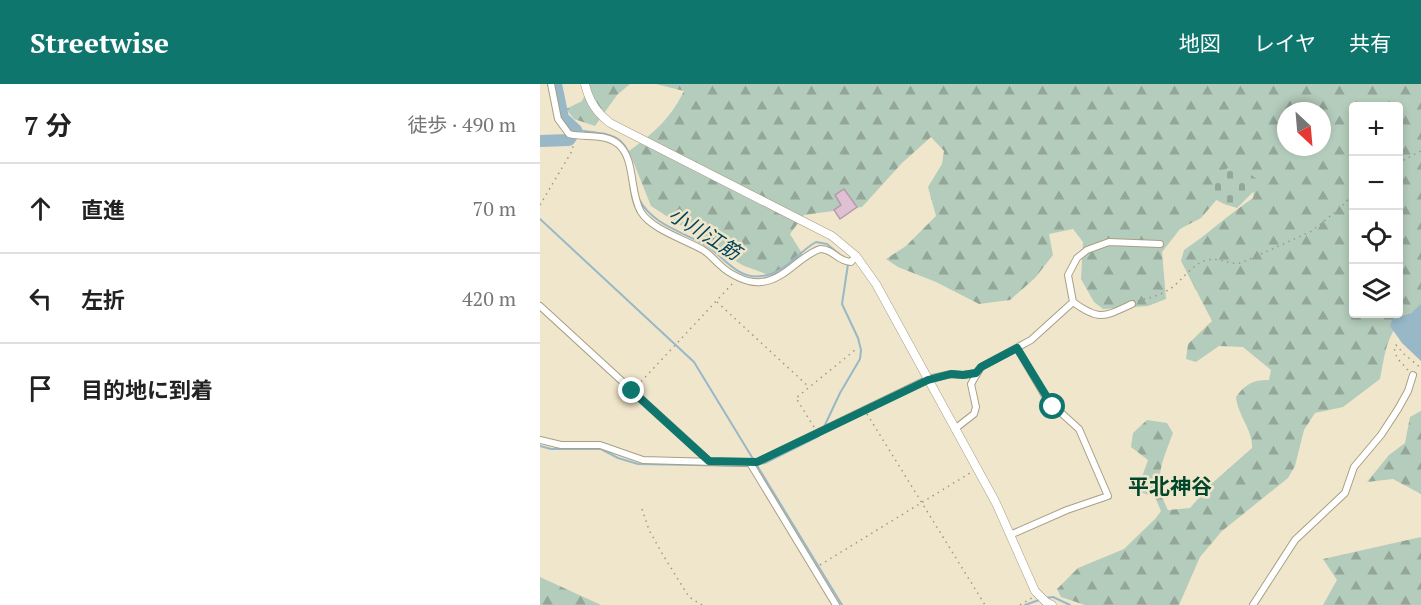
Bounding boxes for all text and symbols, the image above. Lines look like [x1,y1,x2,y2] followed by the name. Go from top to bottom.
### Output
[30,24,169,61] text: Streetwise
[1179,29,1221,57] text: 地図
[1254,29,1316,57] text: レイヤ
[1349,29,1391,57] text: 共有
[1277,102,1331,156] north arrow
[1349,102,1403,318] map controls
[1349,102,1403,156] button: +
[24,108,72,142] text: 7 分
[407,111,516,138] text: 徒歩 · 490 m
[1349,156,1403,210] button: −
[24,192,57,225] icon: ahead
[81,195,125,224] text: 直進
[473,195,516,222] text: 70 m
[664,200,749,267] water label: 小川江筋
[1349,210,1403,264] button: locate
[1349,264,1403,318] button: layers
[24,282,57,315] icon: left
[81,285,125,314] text: 左折
[462,285,516,312] text: 420 m
[24,372,57,405] icon: arrive
[81,375,213,404] text: 目的地に到着
[618,377,644,403] route end
[1039,393,1065,419] route start
[1128,472,1212,500] district label: 平北神谷

